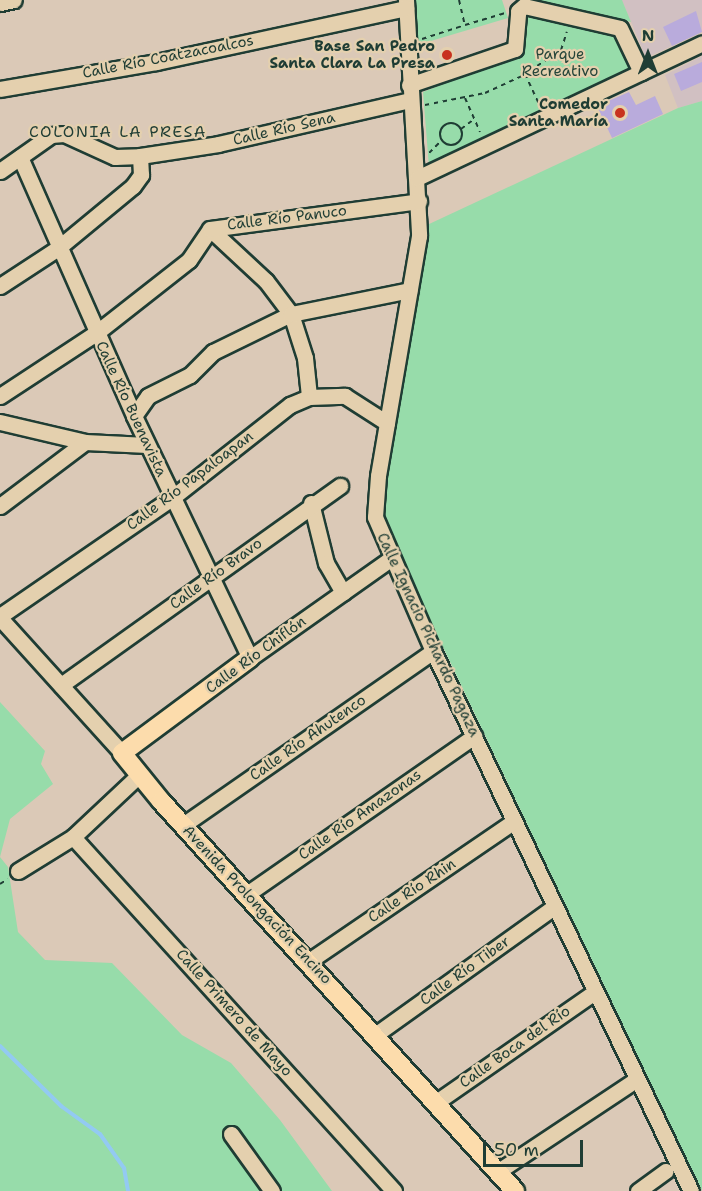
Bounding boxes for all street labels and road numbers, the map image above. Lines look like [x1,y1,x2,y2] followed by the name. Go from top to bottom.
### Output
[81,32,255,82] street label: Calle Río Coatzacoalcos
[231,109,337,149] street label: Calle Río Sena
[226,202,348,234] street label: Calle Río Panuco
[92,338,170,480] street label: Calle Río Buenavista
[123,428,257,534] street label: Calle Río Papaloapan
[373,530,483,740] street label: Calle Ignacio Pichardo Pagaza
[166,534,266,614] street label: Calle Río Bravo
[202,613,310,697] street label: Calle Río Chiflón
[246,691,370,785] street label: Calle Río Ahutenco
[295,766,425,864] street label: Calle Río Amazonas
[179,822,335,988] street label: Avenida Prolongación Encino
[365,855,459,927] street label: Calle Río Rhin
[417,932,513,1010] street label: Calle Río Tiber
[172,946,296,1080] street label: Calle Primero de Mayo
[456,1002,574,1092] street label: Calle Boca del Río

